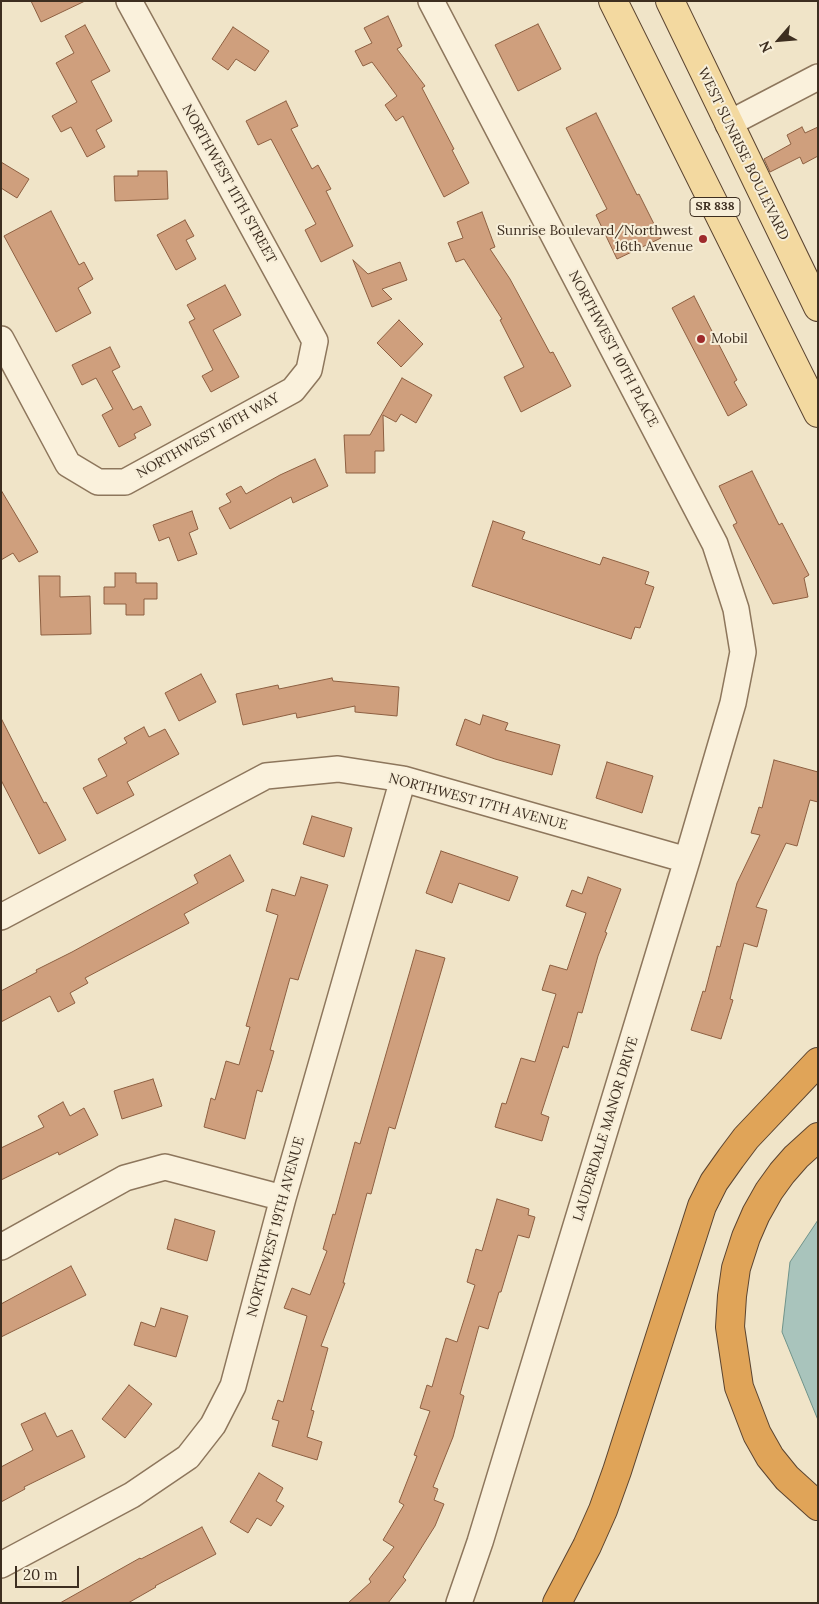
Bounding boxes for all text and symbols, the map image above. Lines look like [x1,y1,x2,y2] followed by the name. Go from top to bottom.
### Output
[754,15,804,65] north arrow
[755,38,776,56] text: N
[694,65,792,243] street label: WEST SUNRISE BOULEVARD
[178,102,280,266] street label: NORTHWEST 11TH STREET
[690,198,740,216] road number: SR 838
[497,223,693,256] place label: Sunrise Boulevard/Northwest 16th Avenue
[697,233,709,245] marker: Sunrise Boulevard/Northwest 16th Avenue
[565,268,661,430] street label: NORTHWEST 10TH PLACE
[711,331,748,347] place label: Mobil
[695,333,707,345] marker: Mobil
[134,390,282,482] street label: NORTHWEST 16TH WAY
[387,770,569,834] street label: NORTHWEST 17TH AVENUE
[570,1035,642,1223] street label: LAUDERDALE MANOR DRIVE
[244,1135,308,1319] street label: NORTHWEST 19TH AVENUE
[18,1556,81,1588] scale bar
[23,1565,58,1584] text: 20 m

